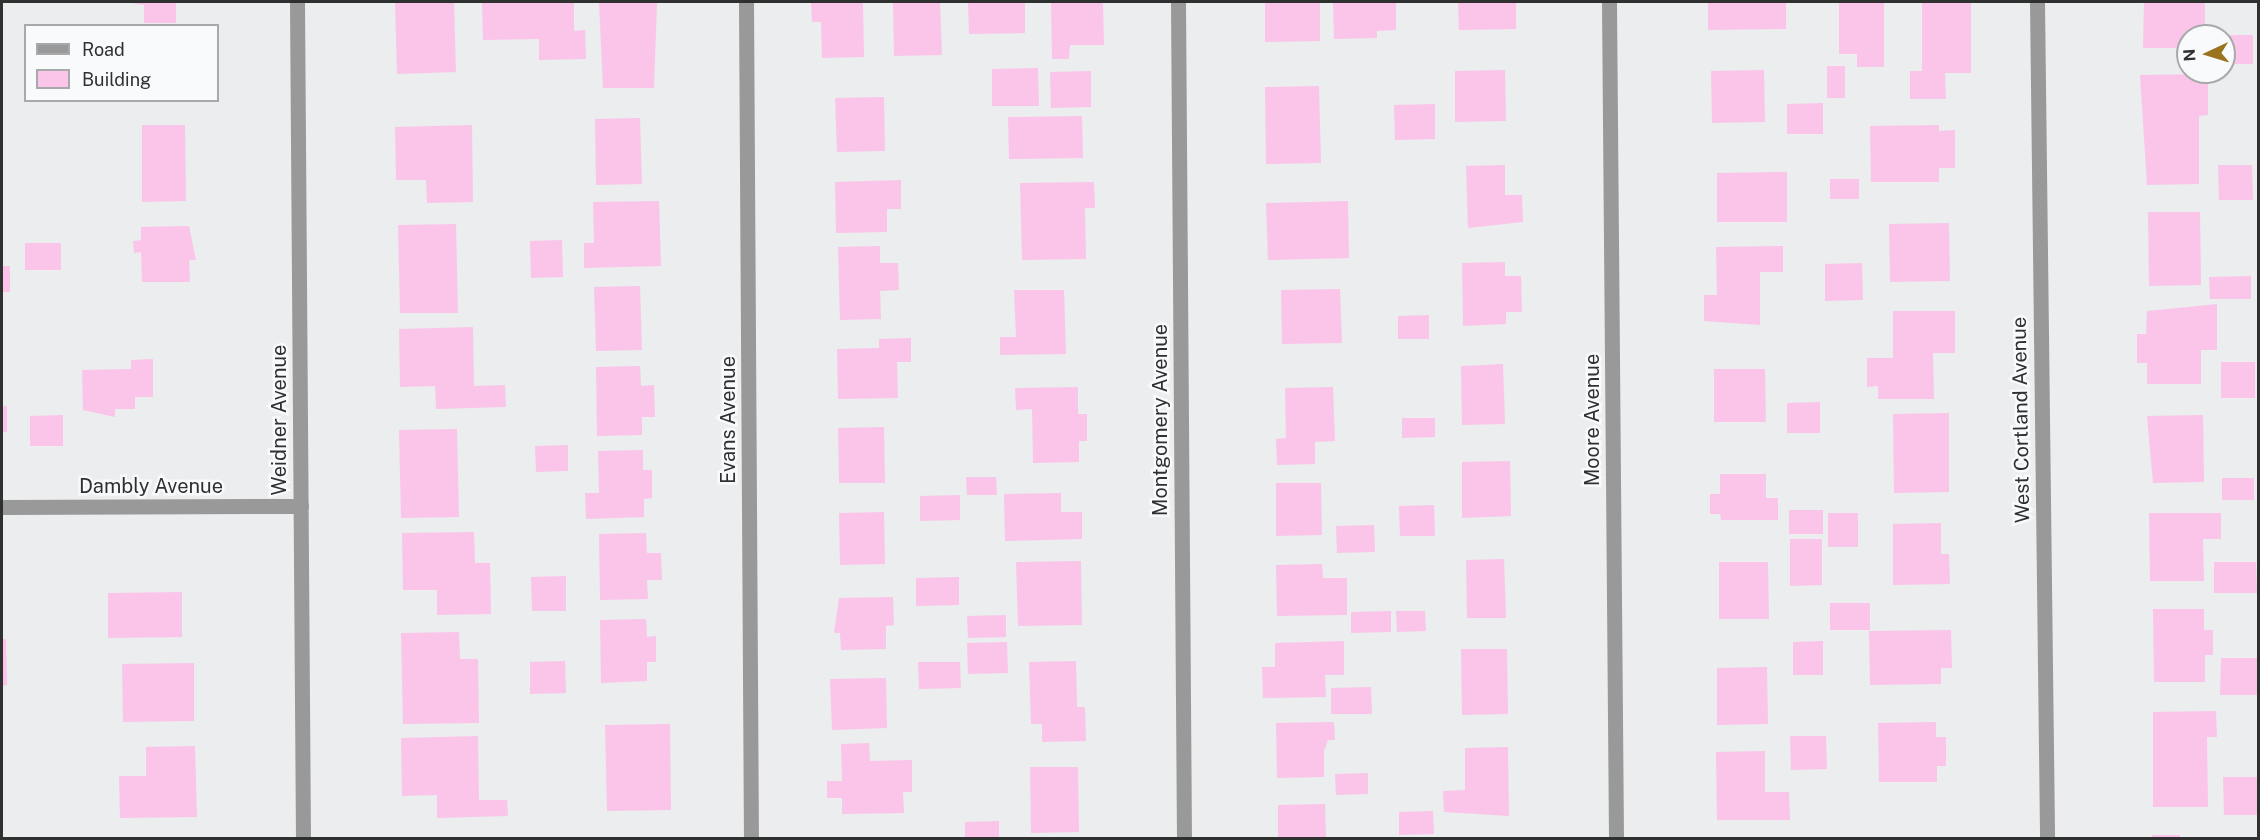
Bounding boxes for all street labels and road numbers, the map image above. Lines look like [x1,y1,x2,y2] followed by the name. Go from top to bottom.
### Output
[2007,317,2035,523] street label: West Cortland Avenue
[1148,324,1172,516] street label: Montgomery Avenue
[267,345,291,495] street label: Weidner Avenue
[1580,354,1604,486] street label: Moore Avenue
[716,356,740,484] street label: Evans Avenue
[79,474,223,498] street label: Dambly Avenue

